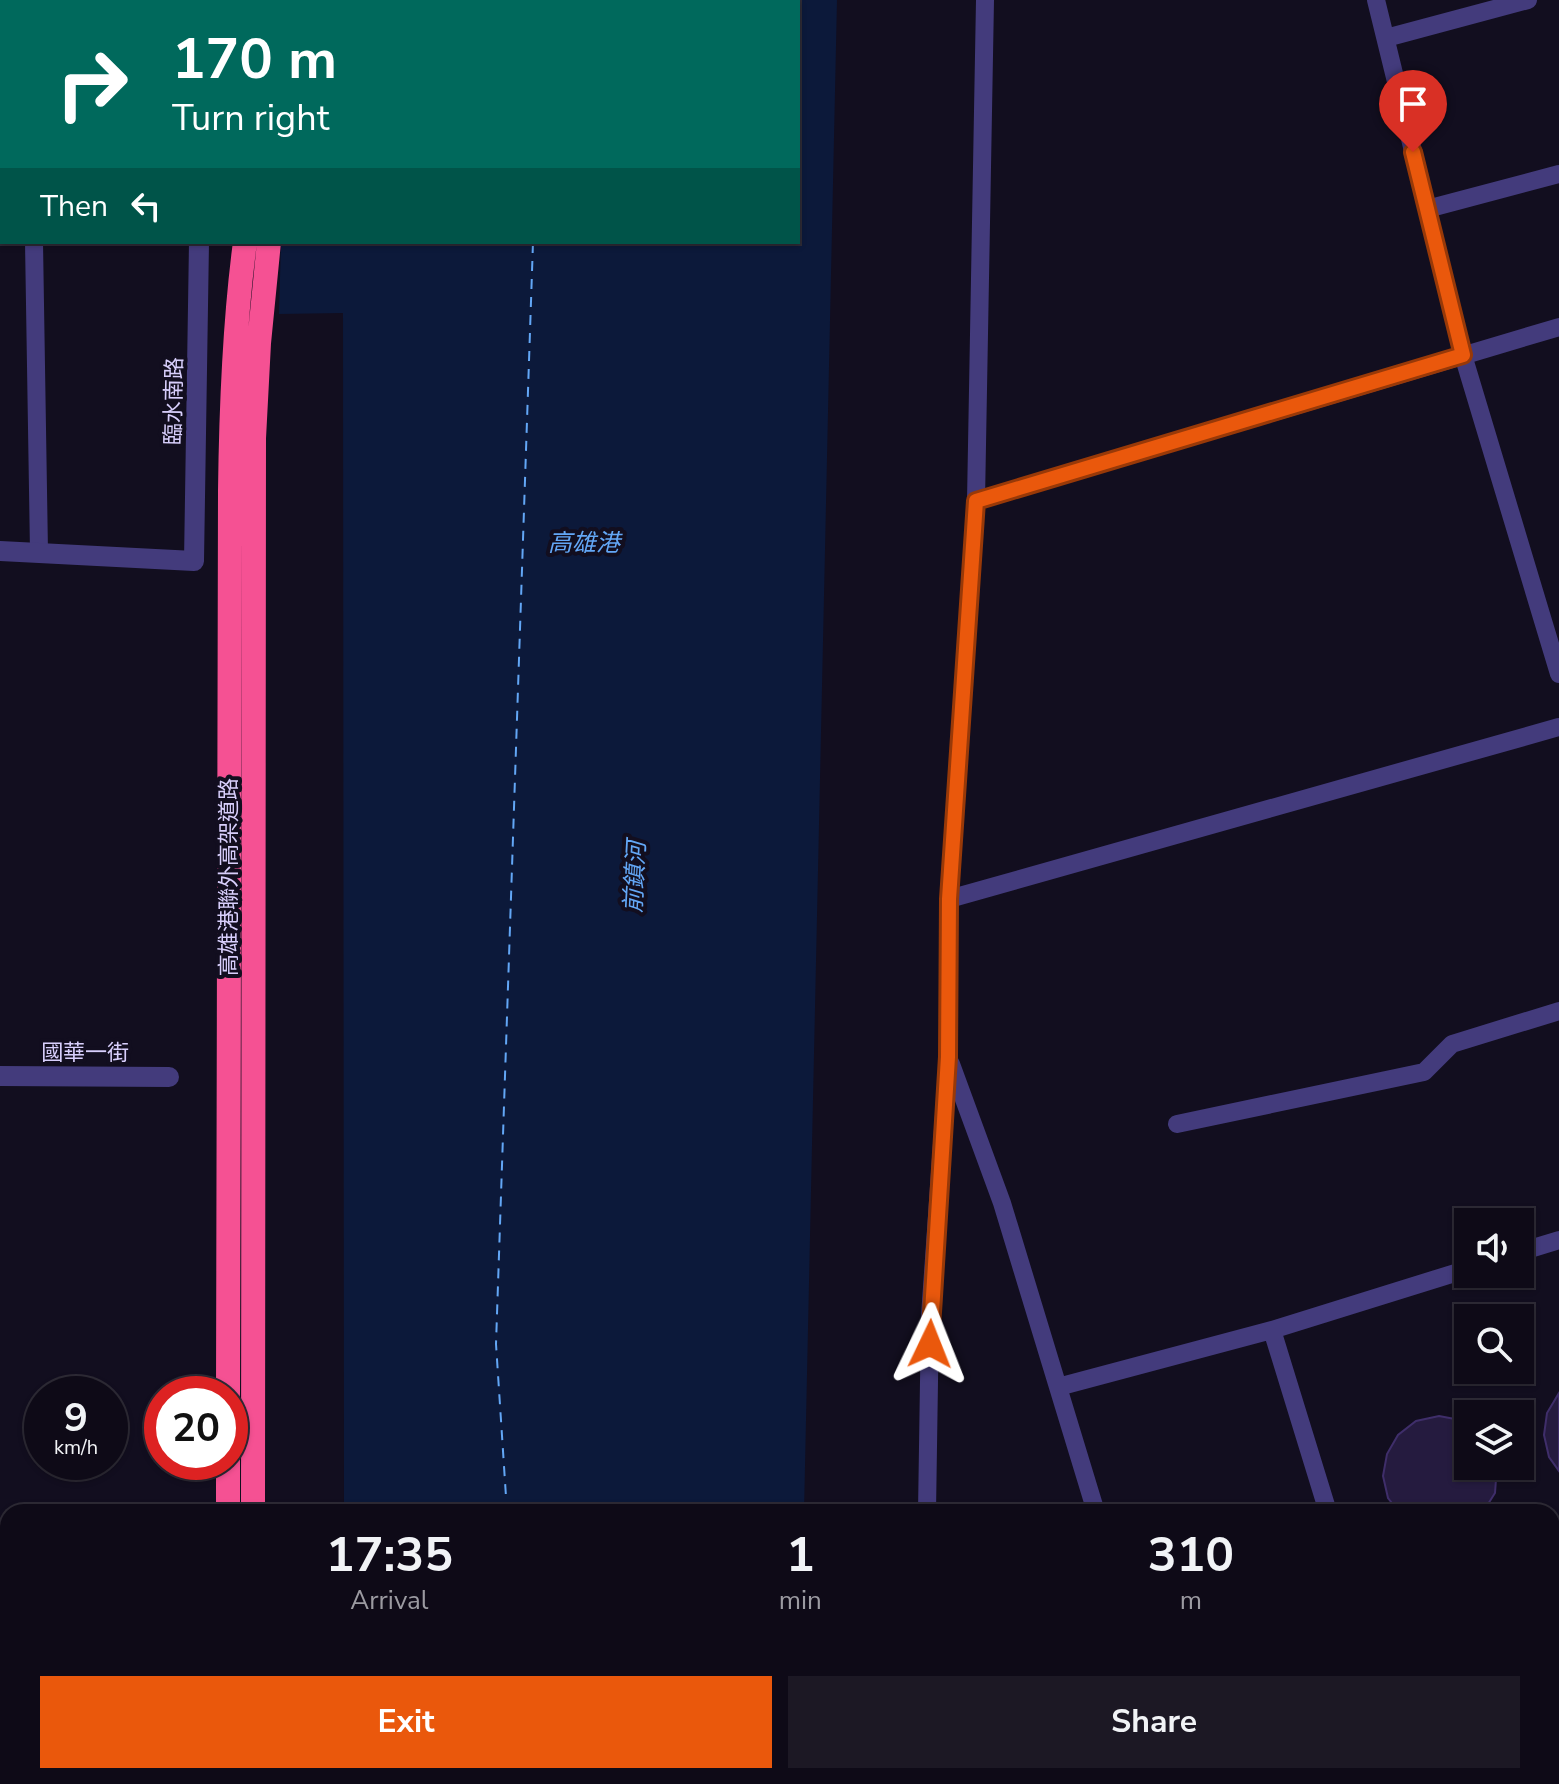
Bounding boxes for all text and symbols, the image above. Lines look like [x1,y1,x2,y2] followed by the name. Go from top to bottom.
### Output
[172,21,337,98] text: 170 m
[40,32,144,136] icon: right
[1379,70,1447,152] pin
[1391,82,1435,126] icon: arrive
[172,94,329,143] text: Turn right
[124,184,168,228] icon: left
[40,186,108,227] text: Then
[158,357,190,445] street label: 臨水南路
[548,527,623,559] water label: 高雄港
[214,778,244,976] street label: 高雄港聯外高架道路
[617,836,653,914] water label: 前鎮河
[41,1038,129,1068] street label: 國華一街
[1454,1208,1534,1480] map controls
[1454,1208,1534,1288] button: sound
[888,1302,972,1386] position arrow
[1454,1304,1534,1384] button: search
[144,1376,248,1480] speed limit sign: 20
[64,1391,88,1445] text: 9
[1454,1400,1534,1480] button: layers
[54,1434,98,1461] text: km/h
[326,1522,453,1588] text: 17:35
[786,1522,815,1588] text: 1
[1148,1522,1234,1588] text: 310
[350,1583,429,1618] text: Arrival
[779,1583,822,1618] text: min
[1180,1583,1202,1618] text: m
[40,1676,772,1768] button: Exit
[788,1676,1520,1768] button: Share

